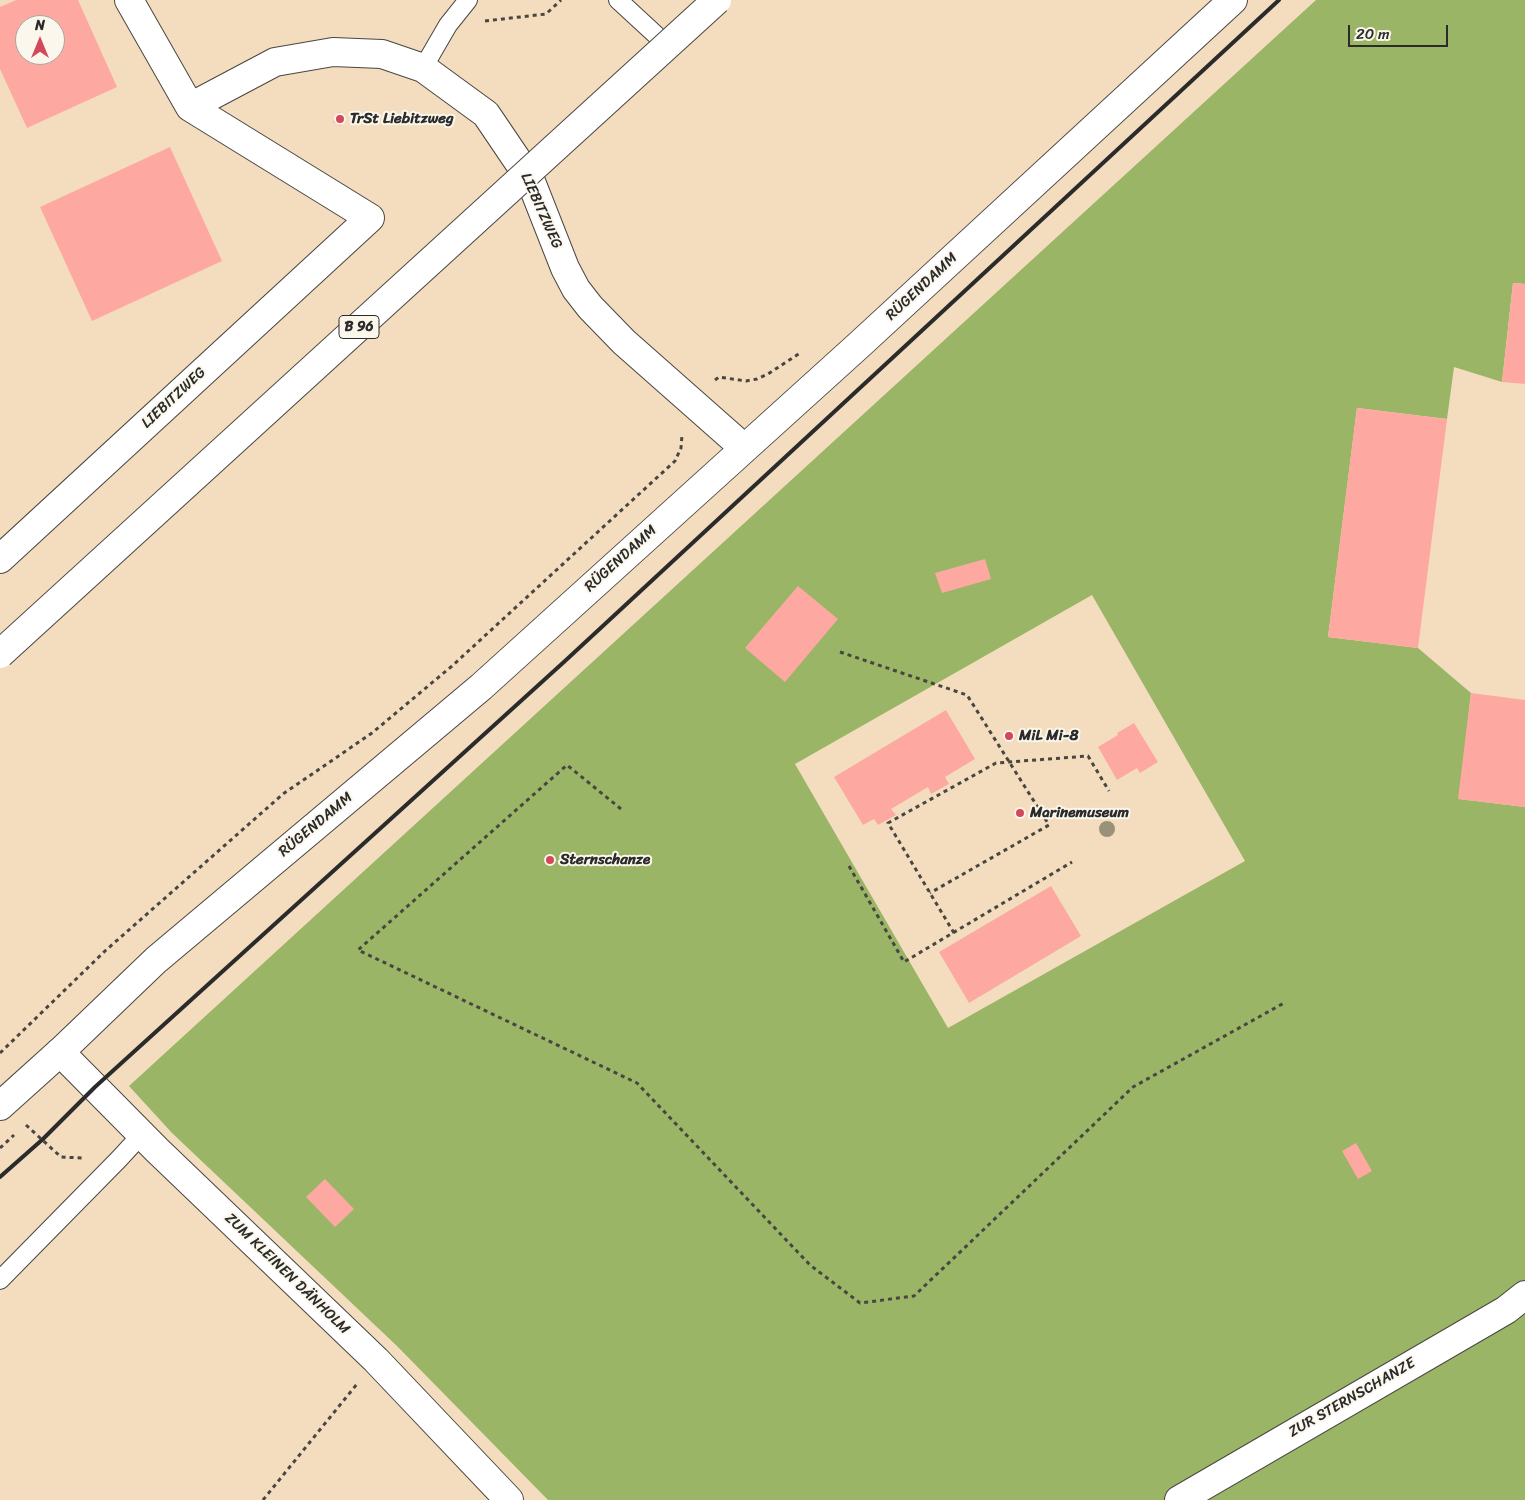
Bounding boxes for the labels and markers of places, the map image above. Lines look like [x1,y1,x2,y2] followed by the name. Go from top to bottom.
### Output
[350,110,453,128] place label: TrSt Liebitzweg
[334,113,346,125] marker: TrSt Liebitzweg
[1019,727,1079,745] place label: MiL Mi-8
[1003,730,1015,742] marker: MiL Mi-8
[1030,804,1129,822] place label: Marinemuseum
[1014,807,1026,819] marker: Marinemuseum
[560,851,650,869] place label: Sternschanze
[544,854,556,866] marker: Sternschanze

